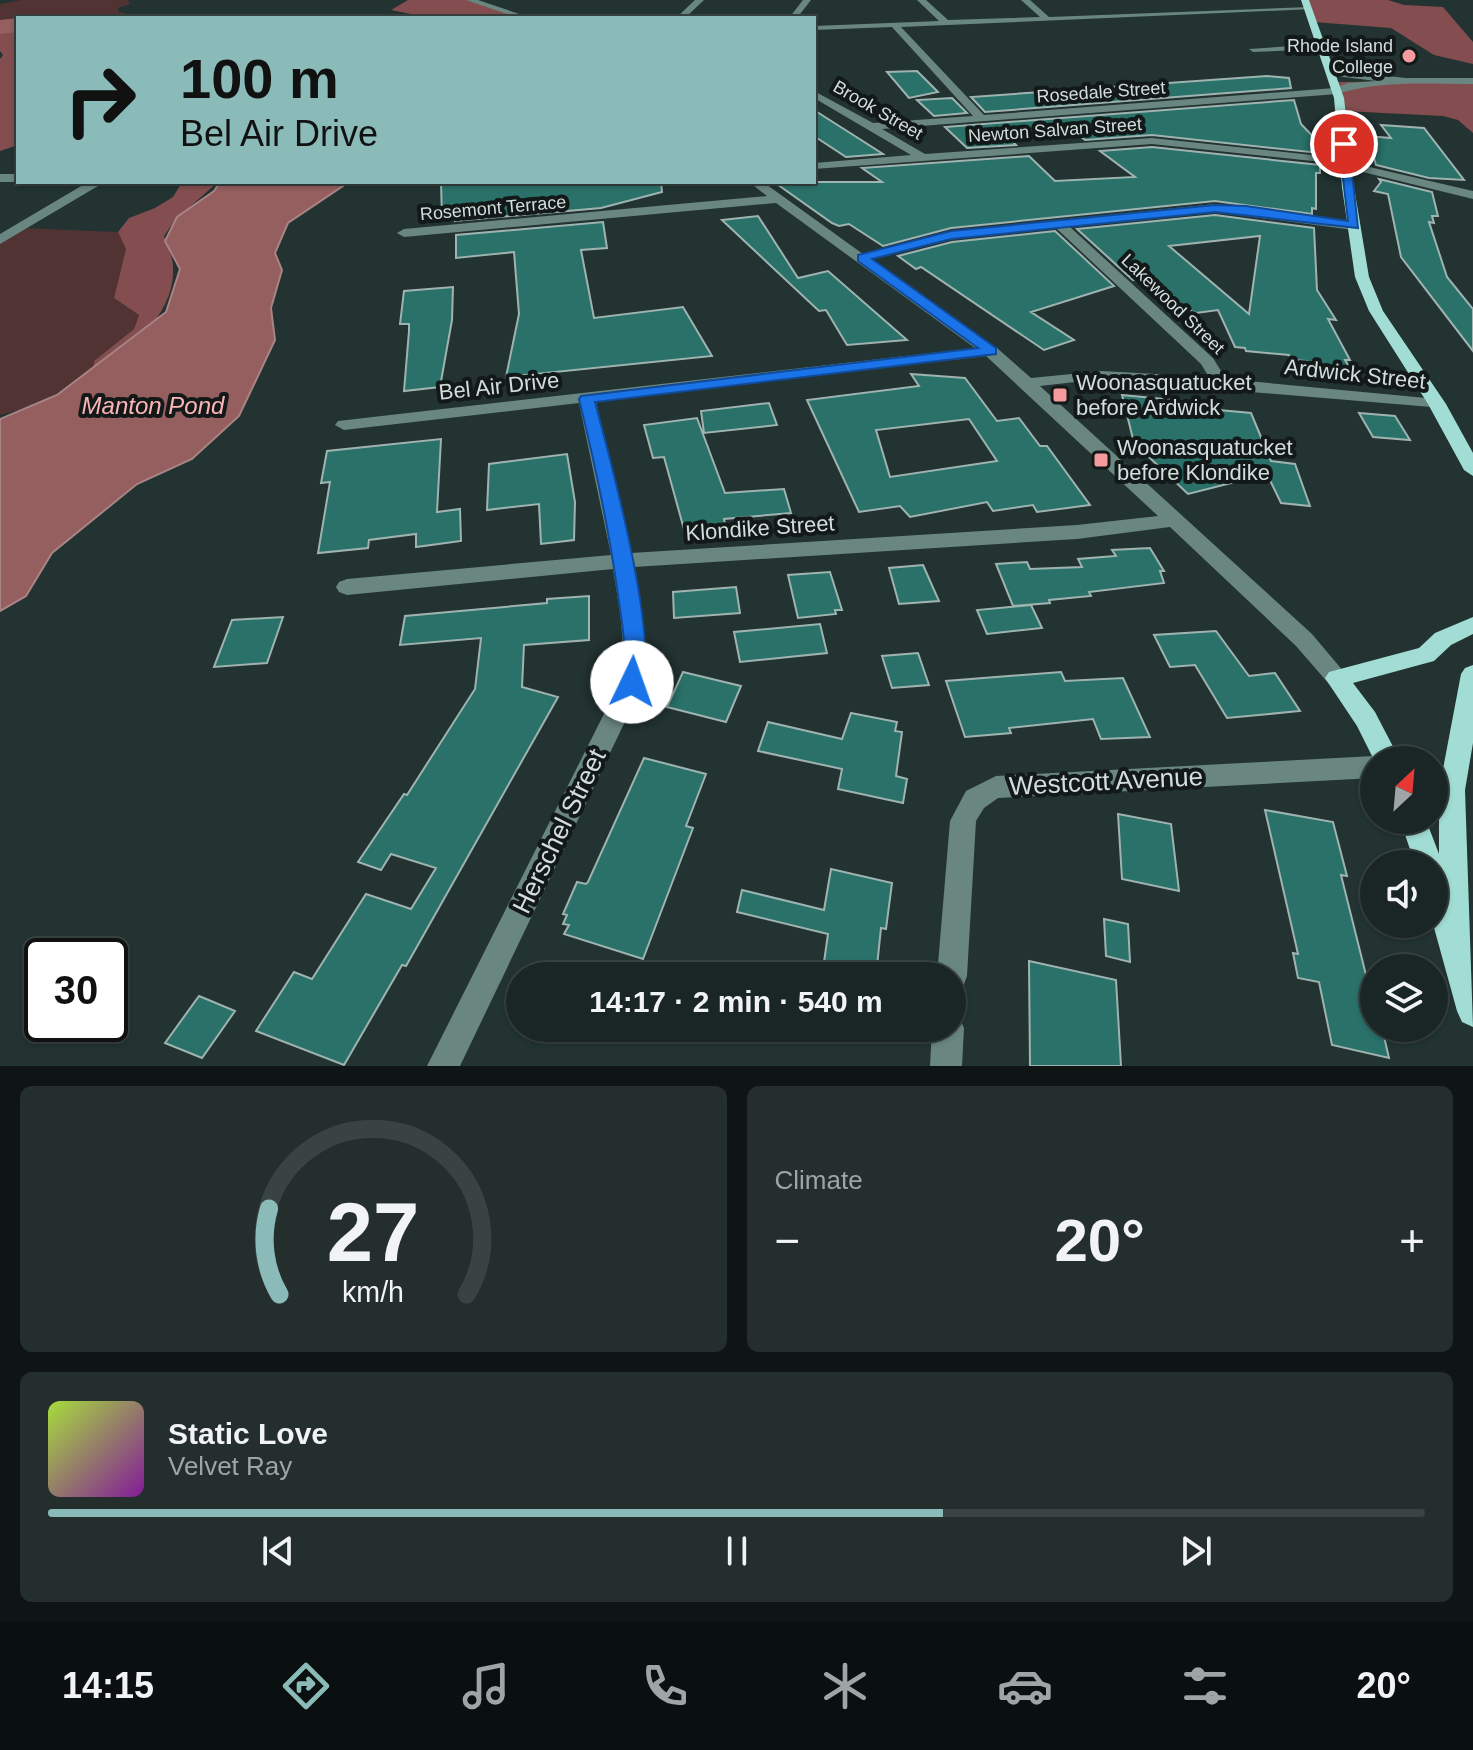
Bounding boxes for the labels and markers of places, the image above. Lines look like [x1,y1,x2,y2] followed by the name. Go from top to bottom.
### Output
[1287,36,1393,77] place label: Rhode Island College
[1400,47,1418,65] marker: Rhode Island College
[1310,110,1378,178] pin
[1076,370,1252,420] place label: Woonasquatucket before Ardwick
[1051,386,1069,404] marker: Woonasquatucket before Ardwick
[1117,435,1293,485] place label: Woonasquatucket before Klondike
[1092,451,1110,469] marker: Woonasquatucket before Klondike

